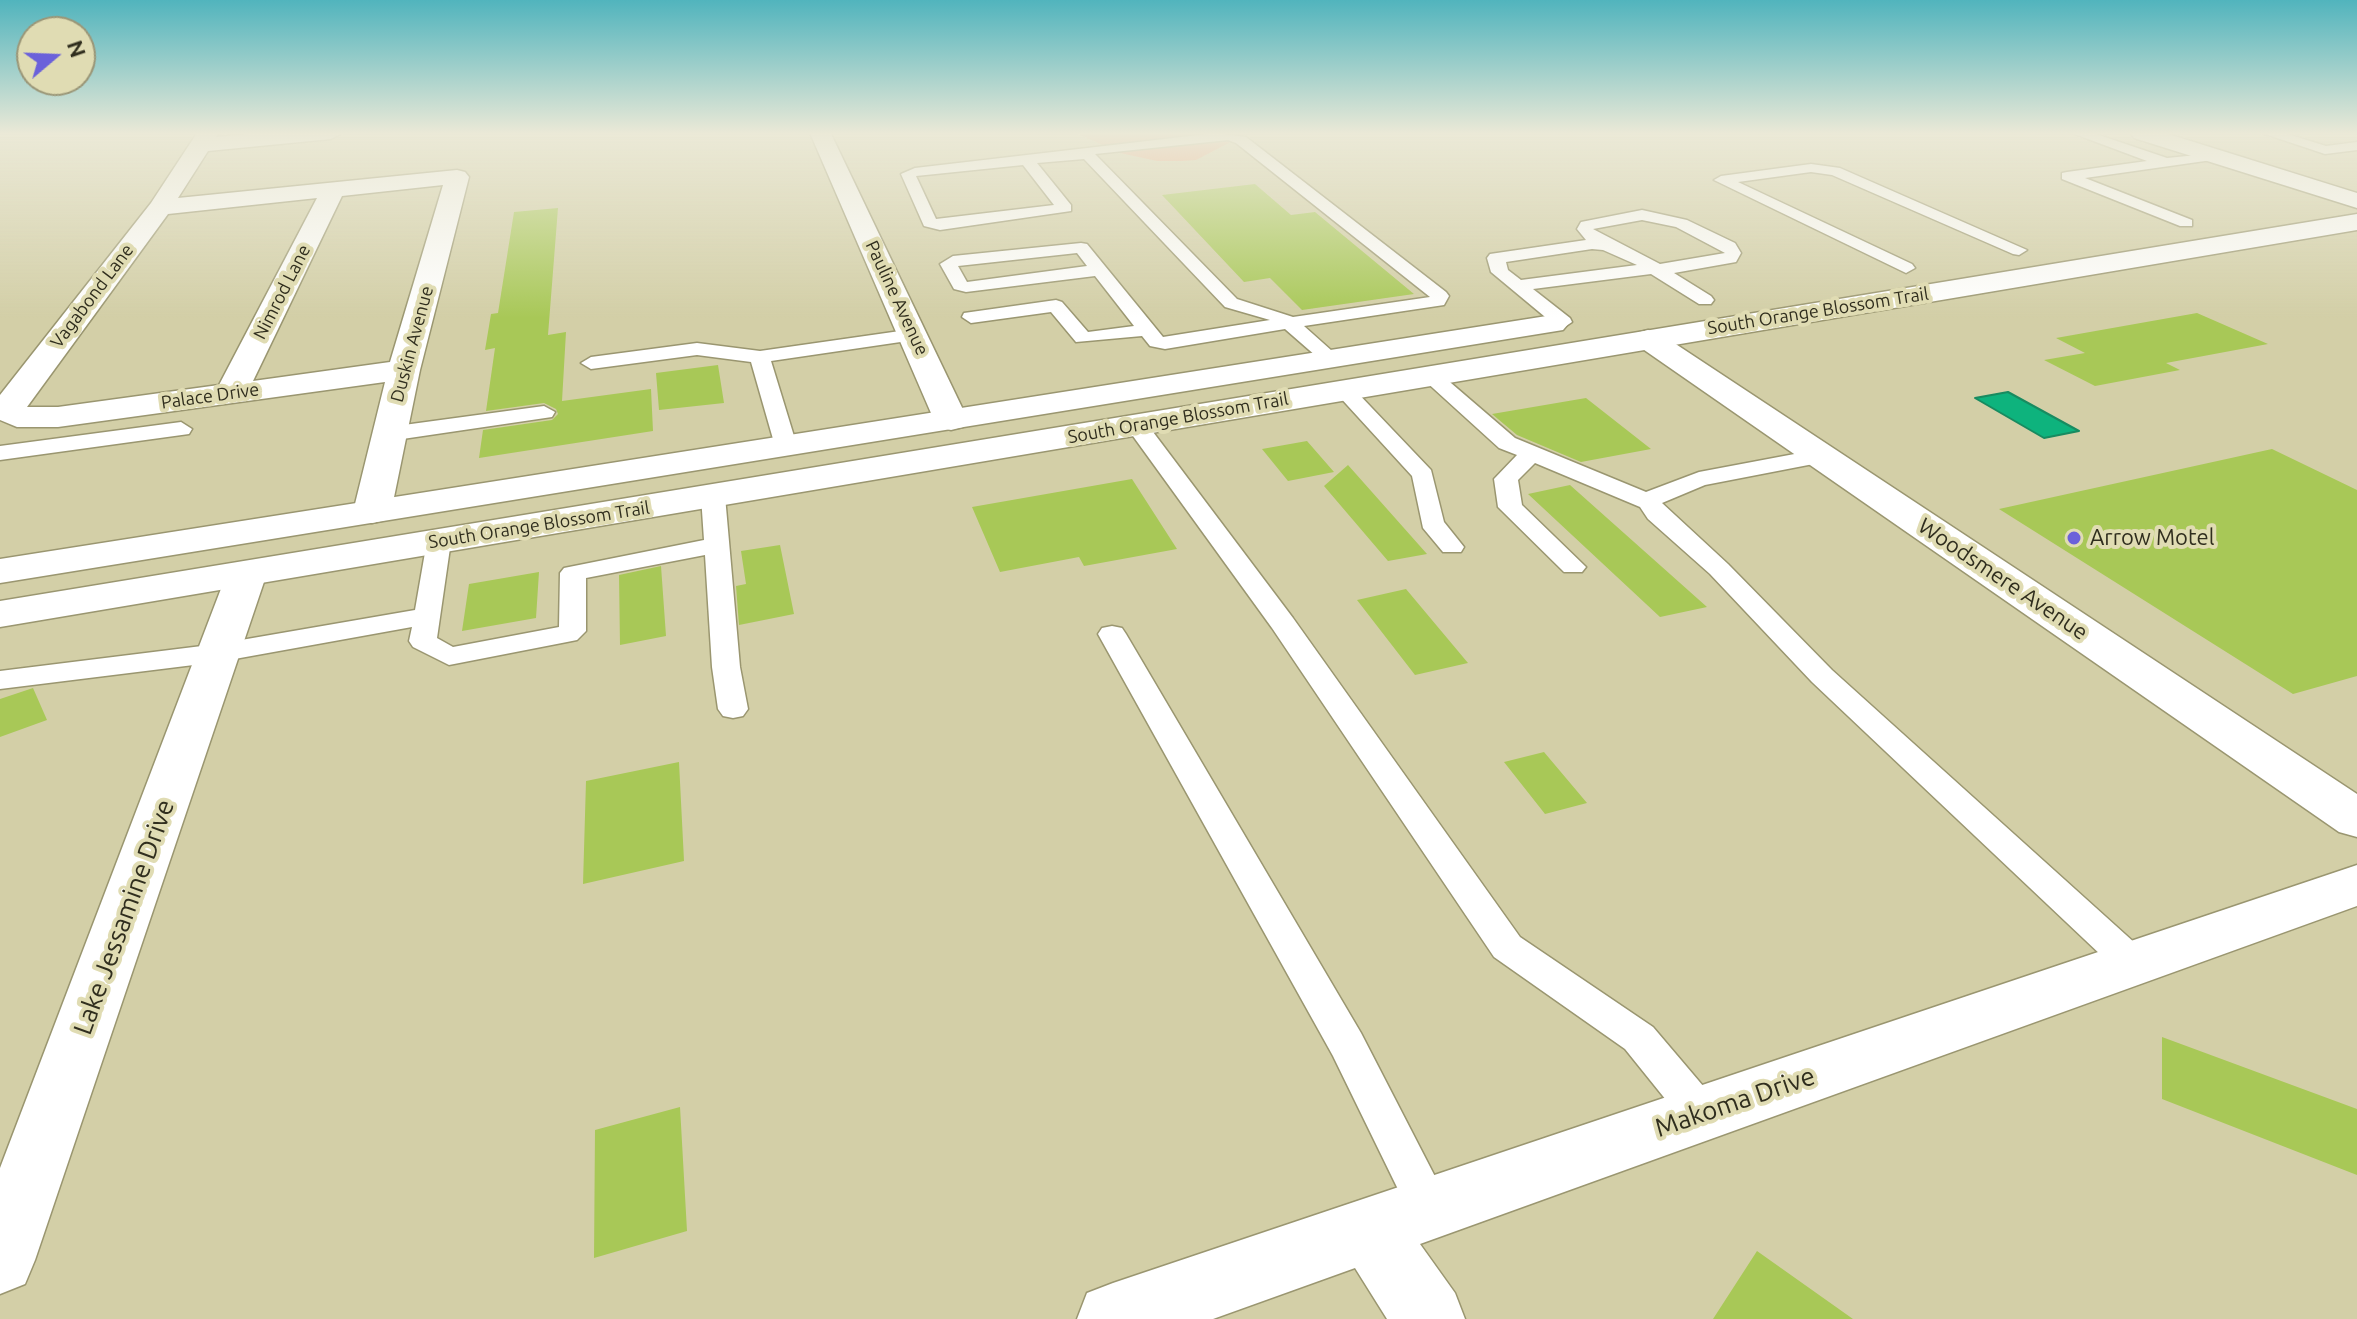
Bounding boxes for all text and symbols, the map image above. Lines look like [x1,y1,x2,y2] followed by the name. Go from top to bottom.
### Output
[16,16,96,96] north arrow
[63,37,92,61] text: N
[861,237,933,359] street label: Pauline Avenue
[46,240,138,352] street label: Vagabond Lane
[249,241,315,343] street label: Nimrod Lane
[1706,283,1930,339] street label: South Orange Blossom Trail
[386,284,438,404] street label: Duskin Avenue
[160,378,260,414] street label: Palace Drive
[1066,388,1290,448] street label: South Orange Blossom Trail
[427,497,651,553] street label: South Orange Blossom Trail
[1913,512,2093,646] street label: Woodsmere Avenue
[2090,525,2214,551] place label: Arrow Motel
[2065,529,2083,547] marker: Arrow Motel
[67,795,181,1039] street label: Lake Jessamine Drive
[1651,1060,1819,1144] street label: Makoma Drive

